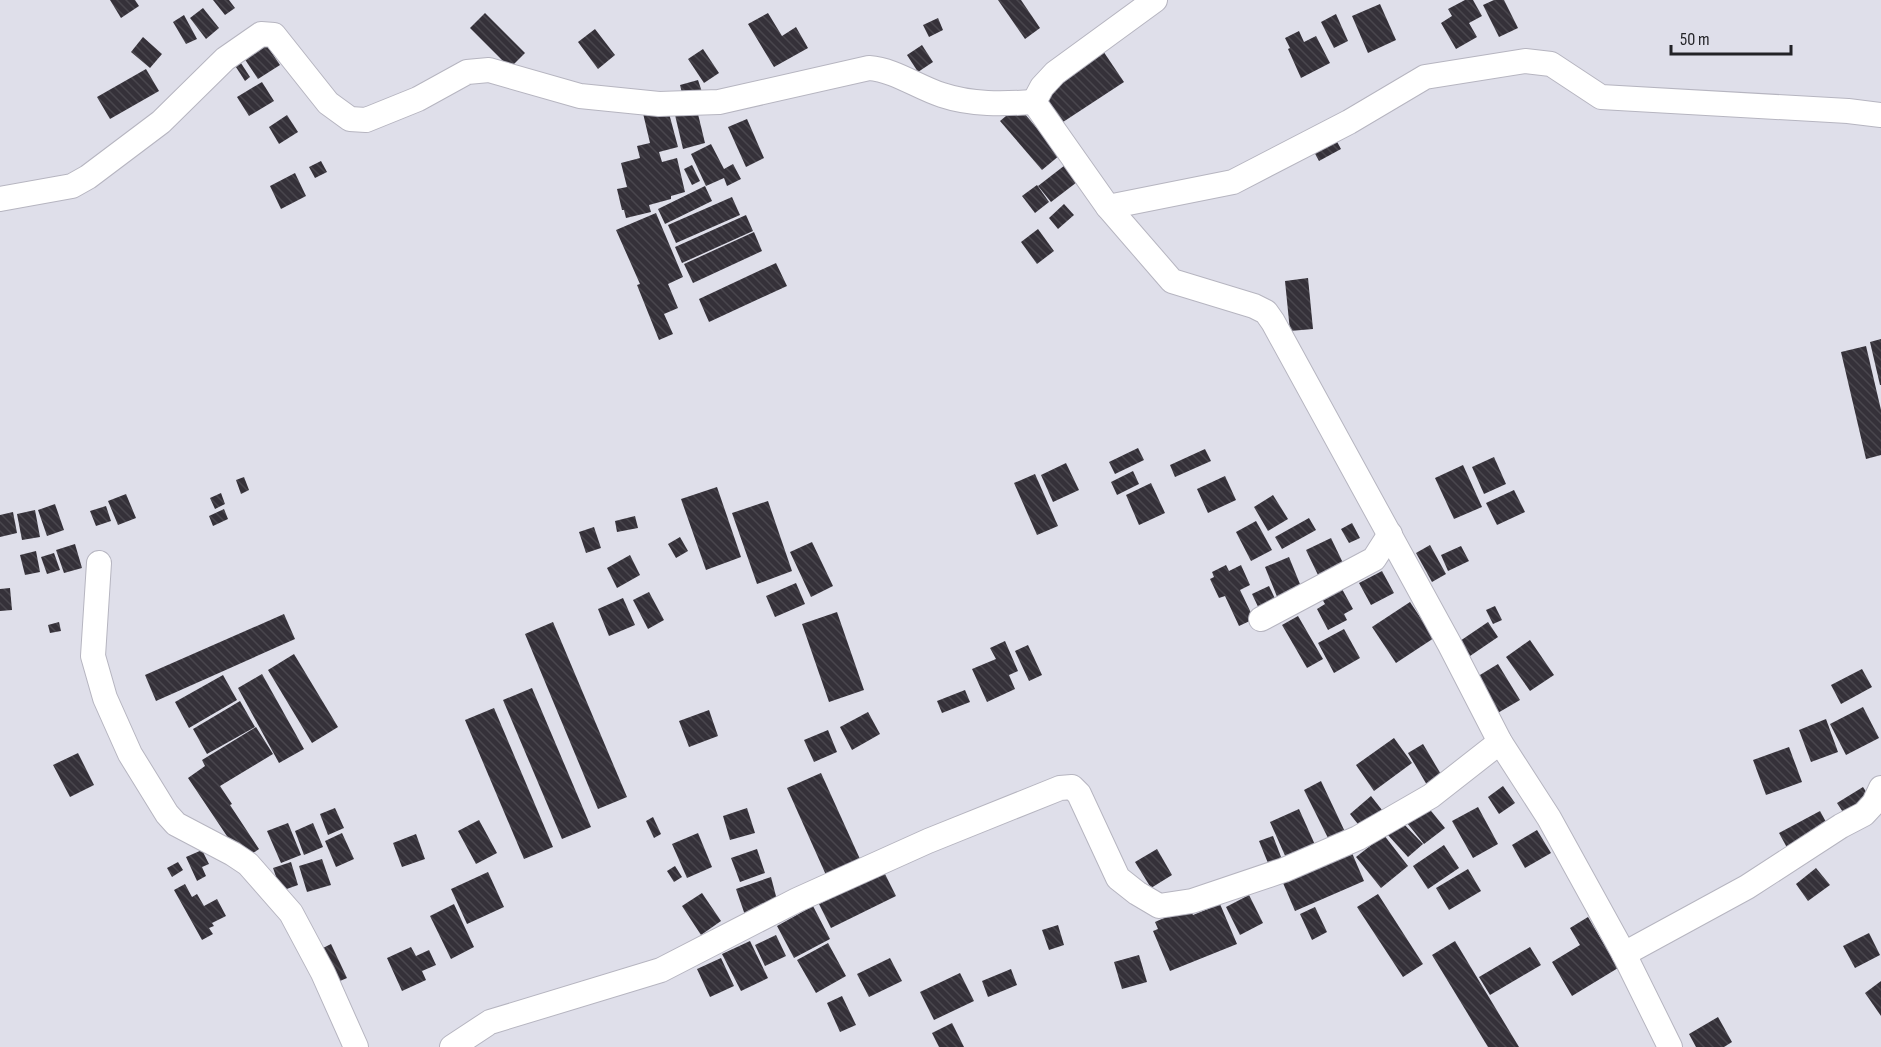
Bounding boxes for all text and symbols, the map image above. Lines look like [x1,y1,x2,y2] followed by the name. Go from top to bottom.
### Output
[1671,18,1791,56] scale bar
[1680,29,1710,50] text: 50 m

